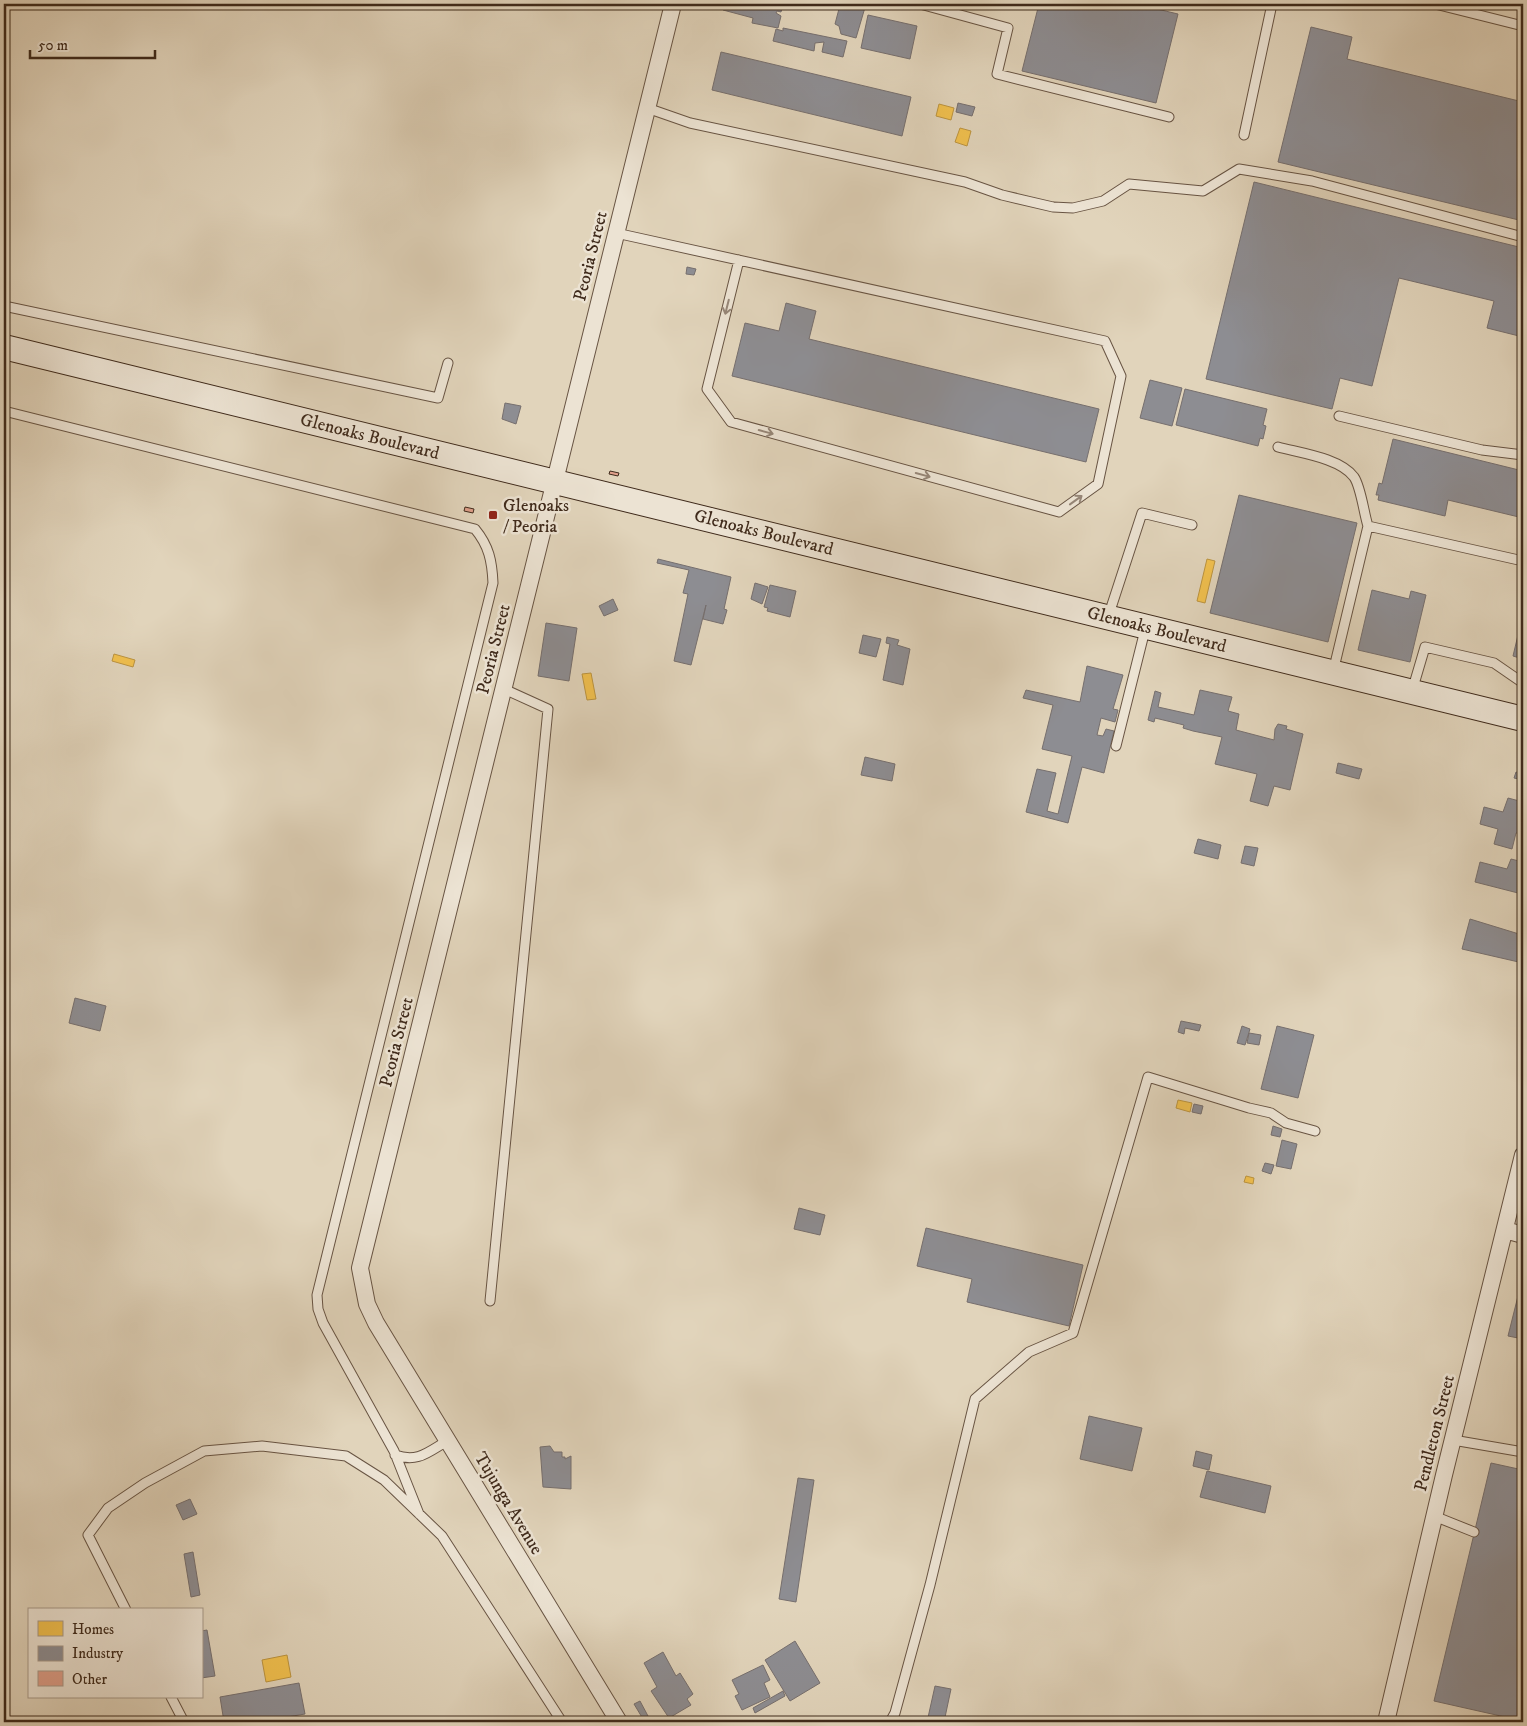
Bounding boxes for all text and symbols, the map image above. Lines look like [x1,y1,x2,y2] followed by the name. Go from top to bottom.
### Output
[30,28,155,60] scale bar
[38,36,68,55] text: 50 m
[569,209,613,303] street label: Peoria Street
[722,298,731,314] one-way arrow
[298,409,442,465] street label: Glenoaks Boulevard
[758,428,774,437] one-way arrow
[915,471,931,480] one-way arrow
[503,495,569,538] place label: Glenoaks / Peoria
[1069,495,1083,505] one-way arrow
[692,505,836,561] street label: Glenoaks Boulevard
[487,509,499,521] marker: Glenoaks / Peoria
[472,602,516,696] street label: Peoria Street
[1085,602,1229,658] street label: Glenoaks Boulevard
[375,995,419,1089] street label: Peoria Street
[1410,1373,1460,1494] street label: Pendleton Street
[469,1448,547,1559] street label: Tujunga Avenue
[28,1608,202,1698] legend
[72,1620,114,1639] text: Homes
[72,1644,124,1663] text: Industry
[72,1670,107,1689] text: Other

